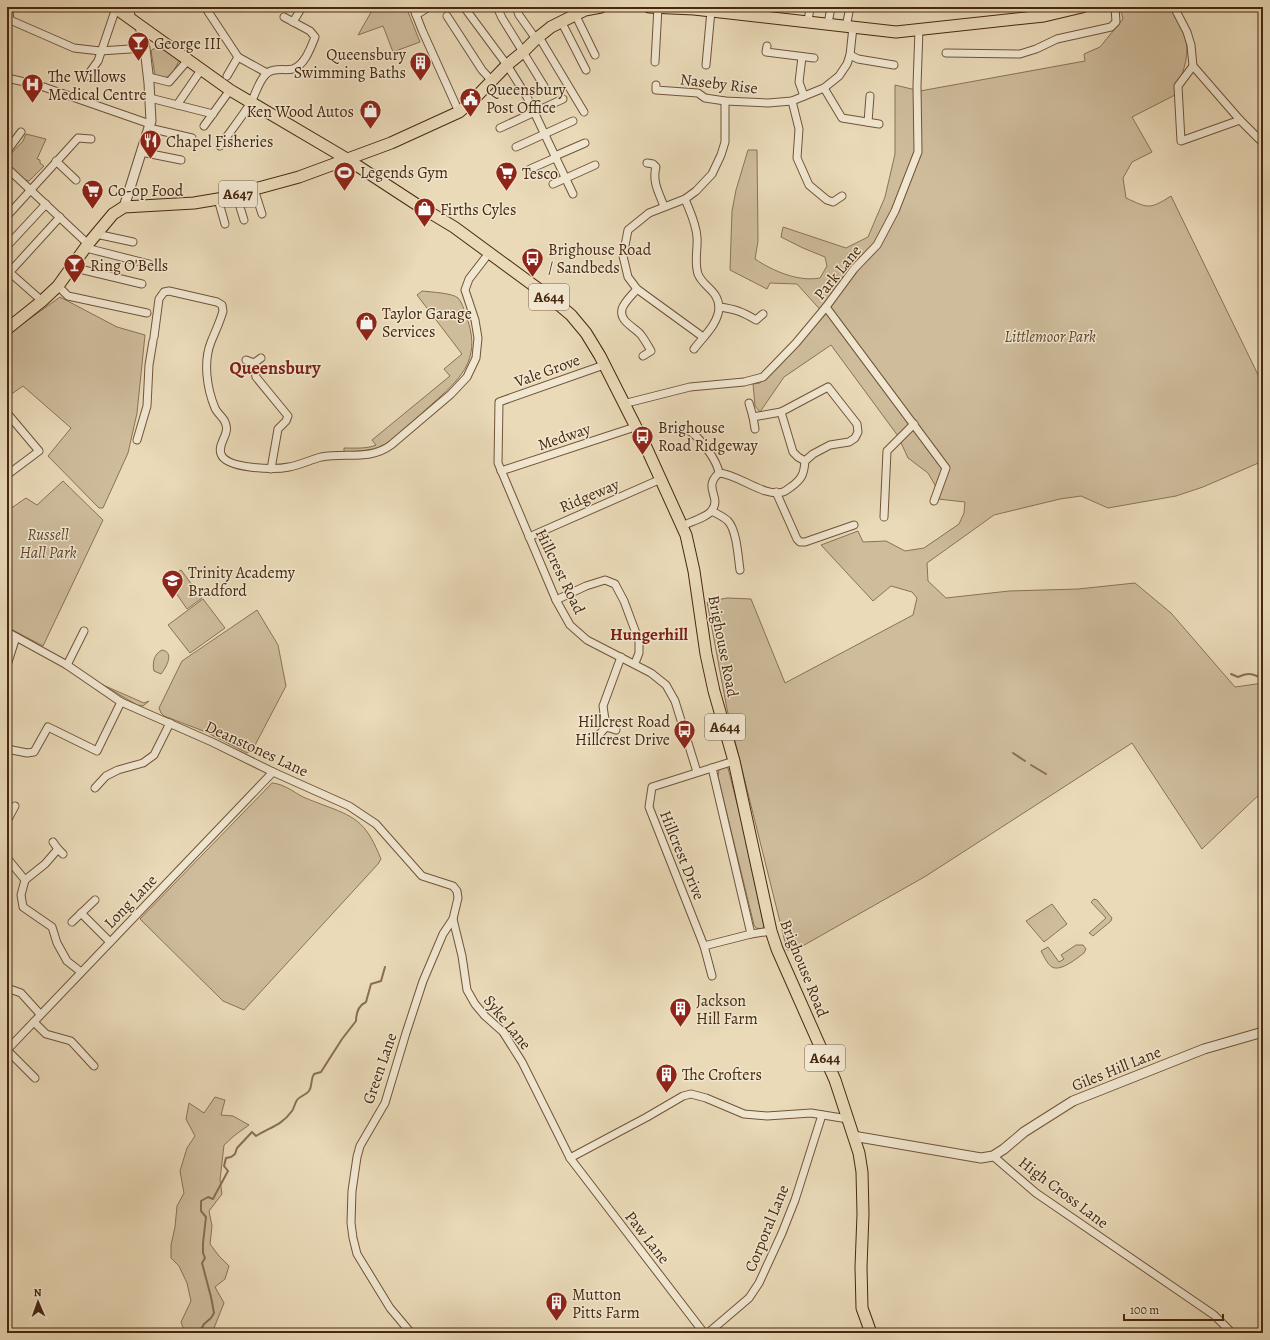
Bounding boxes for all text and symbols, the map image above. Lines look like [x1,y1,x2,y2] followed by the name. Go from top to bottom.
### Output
[126,30,152,63] bar icon: George III
[154,33,221,55] place label: George III
[294,44,407,84] place label: Queensbury Swimming Baths
[408,50,434,83] building icon: Queensbury Swimming Baths
[48,66,147,106] place label: The Willows Medical Centre
[679,68,759,100] street label: Naseby Rise
[20,72,46,105] hospital icon: The Willows Medical Centre
[486,79,566,119] place label: Queensbury Post Office
[458,85,484,118] public building icon: Queensbury Post Office
[357,98,383,131] shop icon: Ken Wood Autos
[247,101,354,123] place label: Ken Wood Autos
[137,128,163,161] restaurant icon: Chapel Fisheries
[166,131,273,153] place label: Chapel Fisheries
[331,159,357,192] sports icon: Legends Gym
[493,160,519,193] supermarket icon: Tesco
[360,162,448,184] place label: Legends Gym
[522,163,558,185] place label: Tesco
[79,177,105,210] supermarket icon: Co-op Food
[108,180,184,202] place label: Co-op Food
[219,181,257,207] road number: A647
[411,196,437,229] shop icon: Firths Cyles
[440,199,516,221] place label: Firths Cyles
[548,239,652,279] place label: Brighouse Road / Sandbeds
[809,241,867,305] street label: Park Lane
[519,245,545,278] bus stop icon: Brighouse Road / Sandbeds
[62,252,88,285] bar icon: Ring O'Bells
[90,255,168,277] place label: Ring O'Bells
[529,284,569,310] road number: A644
[382,303,472,343] place label: Taylor Garage Services
[353,309,379,342] shop icon: Taylor Garage Services
[1004,326,1096,348] park label: Littlemoor Park
[511,349,583,393] street label: Vale Grove
[229,356,321,380] district label: Queensbury
[535,417,594,456] street label: Medway
[658,417,759,457] place label: Brighouse Road Ridgeway
[629,423,655,456] bus stop icon: Brighouse Road Ridgeway
[556,473,624,518] street label: Ridgeway
[19,524,77,564] park label: Russell Hall Park
[530,525,590,618] street label: Hillcrest Road
[188,562,296,602] place label: Trinity Academy Bradford
[160,568,186,601] school or university icon: Trinity Academy Bradford
[702,593,744,699] street label: Brighouse Road
[610,623,688,646] district label: Hungerhill
[575,711,670,751] place label: Hillcrest Road Hillcrest Drive
[705,714,745,740] road number: A644
[201,715,312,782] street label: Deanstones Lane
[672,717,698,750] bus stop icon: Hillcrest Road Hillcrest Drive
[654,807,710,904] street label: Hillcrest Drive
[99,870,162,934] street label: Long Lane
[775,916,834,1021] street label: Brighouse Road
[696,990,758,1030] place label: Jackson Hill Farm
[478,991,536,1055] street label: Syke Lane
[667,996,693,1029] building icon: Jackson Hill Farm
[357,1030,402,1107] street label: Green Lane
[1068,1041,1164,1097] street label: Giles Hill Lane
[805,1045,845,1071] road number: A644
[654,1061,680,1094] building icon: The Crofters
[682,1064,762,1086] place label: The Crofters
[1014,1152,1113,1234] street label: High Cross Lane
[739,1182,794,1275] street label: Corporal Lane
[620,1207,675,1269] street label: Paw Lane
[18,1282,58,1322] north arrow
[572,1284,640,1324] place label: Mutton Pitts Farm
[33,1285,42,1300] text: N
[544,1290,570,1323] building icon: Mutton Pitts Farm
[1124,1296,1223,1322] scale bar
[1130,1302,1159,1318] text: 100 m

